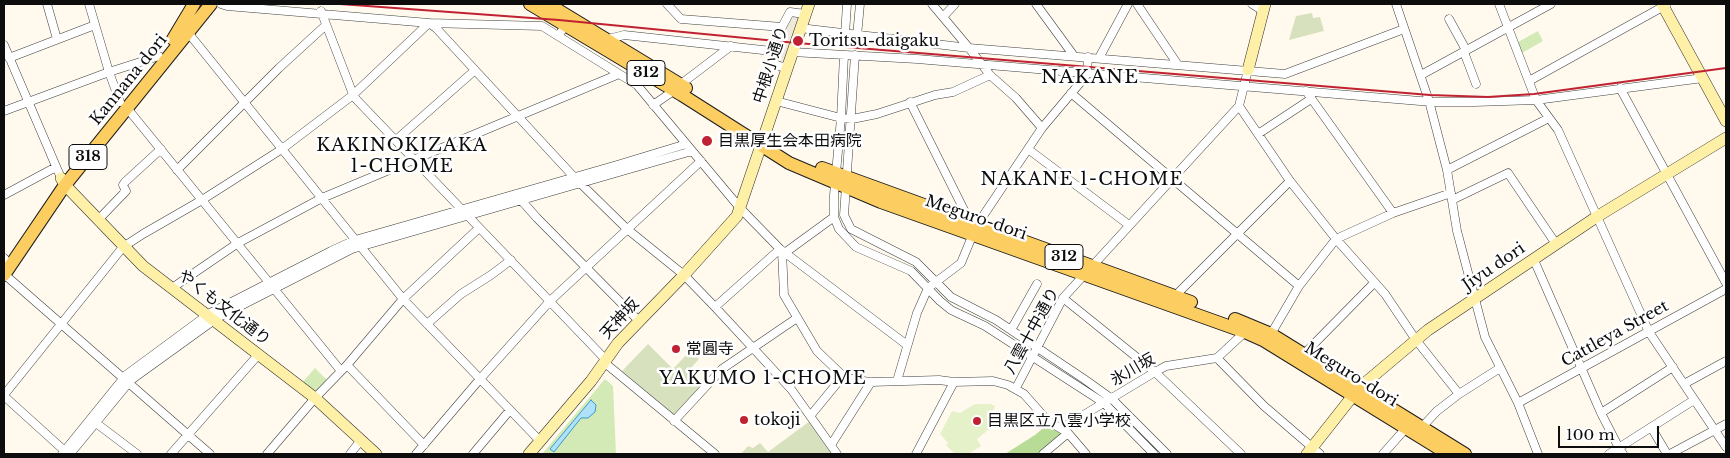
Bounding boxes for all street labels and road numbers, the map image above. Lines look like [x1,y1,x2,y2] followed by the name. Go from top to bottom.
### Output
[750,24,792,106] street label: 中根小通り
[87,31,171,129] street label: Kannana dori
[627,60,665,86] road number: 312
[69,144,107,170] road number: 318
[923,192,1029,244] street label: Meguro-dori
[1459,239,1529,295] street label: Jiyu dori
[1045,244,1083,270] road number: 312
[174,266,274,350] street label: やくも文化通り
[1000,284,1064,378] street label: 八雲十中通り
[597,295,643,343] street label: 天神坂
[1558,297,1672,371] street label: Cattleya Street
[1301,339,1401,411] street label: Meguro-dori
[1107,350,1159,390] street label: 氷川坂

